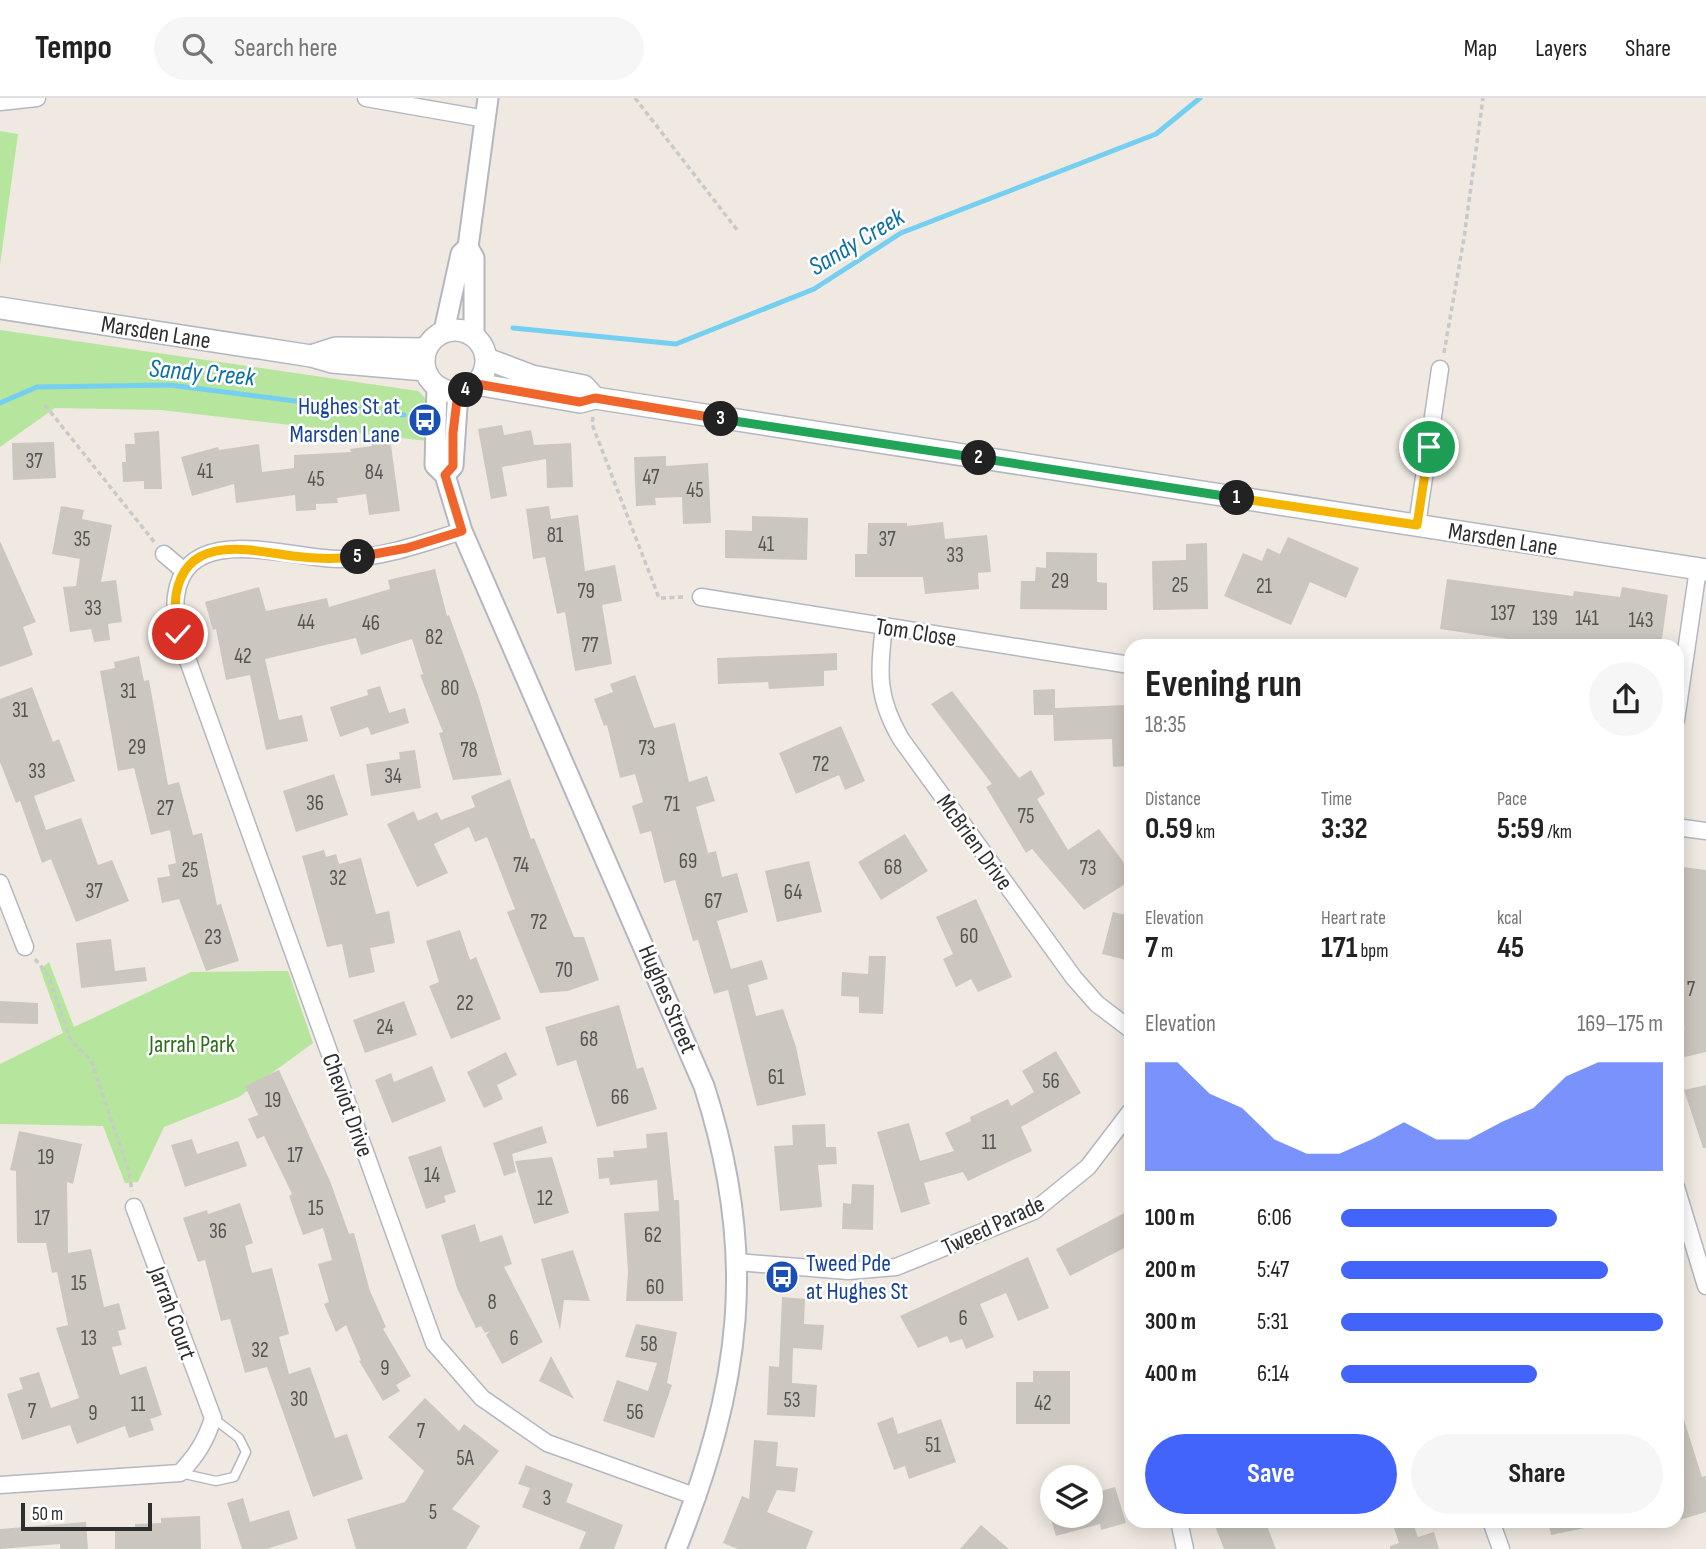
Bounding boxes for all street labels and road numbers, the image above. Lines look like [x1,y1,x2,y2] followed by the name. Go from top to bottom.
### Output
[99,310,213,355] street label: Marsden Lane
[1446,517,1560,562] street label: Marsden Lane
[873,612,959,653] street label: Tom Close
[930,789,1019,896] street label: McBrien Drive
[632,941,703,1058] street label: Hughes Street
[315,1049,380,1161] street label: Cheviot Drive
[937,1189,1049,1262] street label: Tweed Parade
[142,1262,203,1364] street label: Jarrah Court

